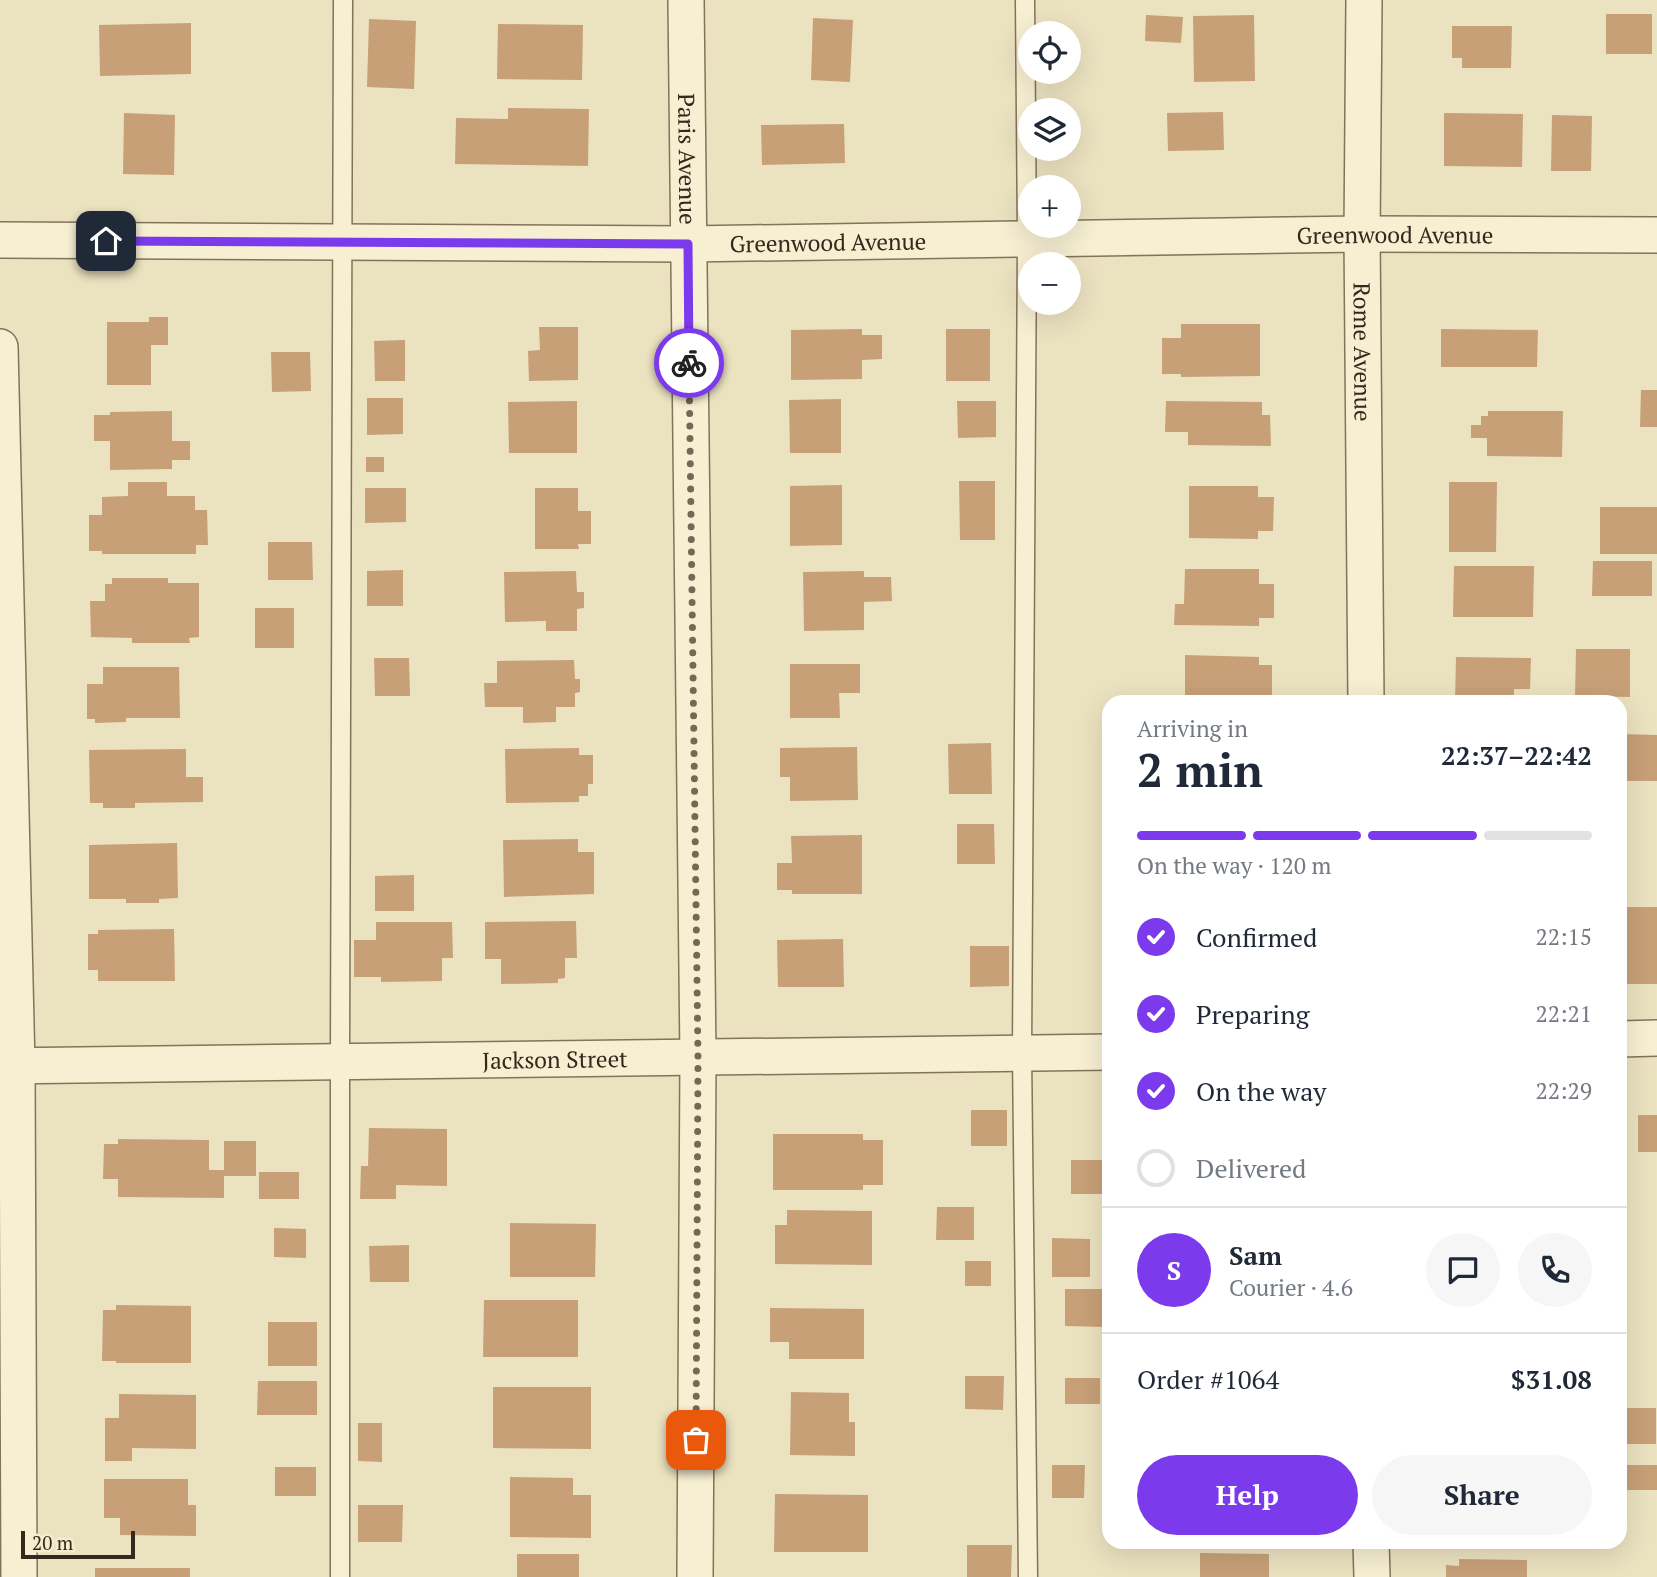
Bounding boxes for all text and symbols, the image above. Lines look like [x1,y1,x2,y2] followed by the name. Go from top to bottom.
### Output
[1018,21,1081,315] map controls
[1018,21,1081,84] button: locate
[672,93,704,225] street label: Paris Avenue
[1018,98,1081,161] button: layers
[1018,175,1081,238] button: +
[76,211,136,271] pin
[1296,218,1493,250] street label: Greenwood Avenue
[87,222,125,260] icon: home
[729,225,927,259] street label: Greenwood Avenue
[1018,252,1081,315] button: −
[1347,282,1379,422] street label: Rome Avenue
[654,328,724,398] courier
[670,344,708,382] icon: bike
[1137,713,1248,744] text: Arriving in
[1441,738,1592,772] text: 22:37–22:42
[1137,739,1263,800] text: 2 min
[1137,850,1331,881] text: On the way · 120 m
[1137,918,1175,956] icon: check
[1196,920,1317,954] text: Confirmed
[1535,921,1592,952] text: 22:15
[1137,995,1175,1033] icon: check
[1196,997,1309,1031] text: Preparing
[1535,998,1592,1029] text: 22:21
[482,1043,628,1075] street label: Jackson Street
[1137,1072,1175,1110] icon: check
[1196,1074,1327,1108] text: On the way
[1535,1075,1592,1106] text: 22:29
[1196,1151,1306,1185] text: Delivered
[1426,1233,1500,1307] button: chat
[1518,1233,1592,1307] button: phone
[1229,1238,1282,1272] text: Sam
[1167,1253,1181,1287] text: S
[1229,1272,1353,1303] text: Courier · 4.6
[1137,1362,1279,1396] text: Order #1064
[1511,1362,1592,1396] text: $31.08
[666,1410,726,1470] pin
[677,1421,715,1459] icon: bag
[1137,1455,1358,1535] button: Help
[1372,1455,1592,1535] button: Share
[21,1528,135,1560] scale bar
[32,1530,73,1555] text: 20 m

